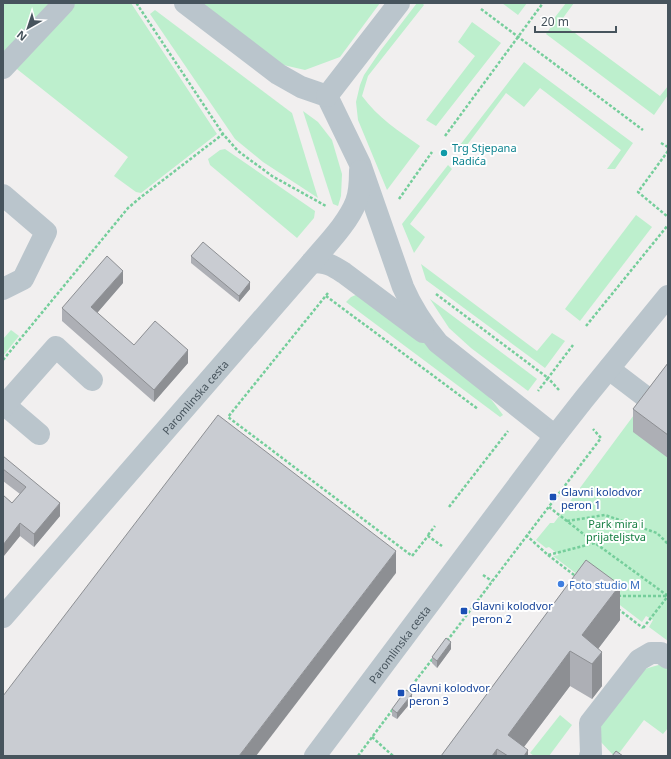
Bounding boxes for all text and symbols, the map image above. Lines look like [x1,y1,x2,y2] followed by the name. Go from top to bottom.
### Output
[8,8,48,48] north arrow
[535,8,616,34] scale bar
[541,13,569,30] text: 20 m
[13,28,30,45] text: N
[452,140,517,168] place label: Trg Stjepana Radića
[439,148,449,158] marker: Trg Stjepana Radića
[158,356,231,437] street label: Paromlinska cesta
[561,484,642,512] place label: Glavni kolodvor peron 1
[548,492,558,502] marker: Glavni kolodvor peron 1
[586,516,646,544] park label: Park mira i prijateljstva
[569,577,640,592] place label: Foto studio M
[556,579,566,589] marker: Foto studio M
[472,598,553,626] place label: Glavni kolodvor peron 2
[365,602,433,686] street label: Paromlinska cesta
[459,606,469,616] marker: Glavni kolodvor peron 2
[409,680,490,708] place label: Glavni kolodvor peron 3
[396,688,406,698] marker: Glavni kolodvor peron 3

